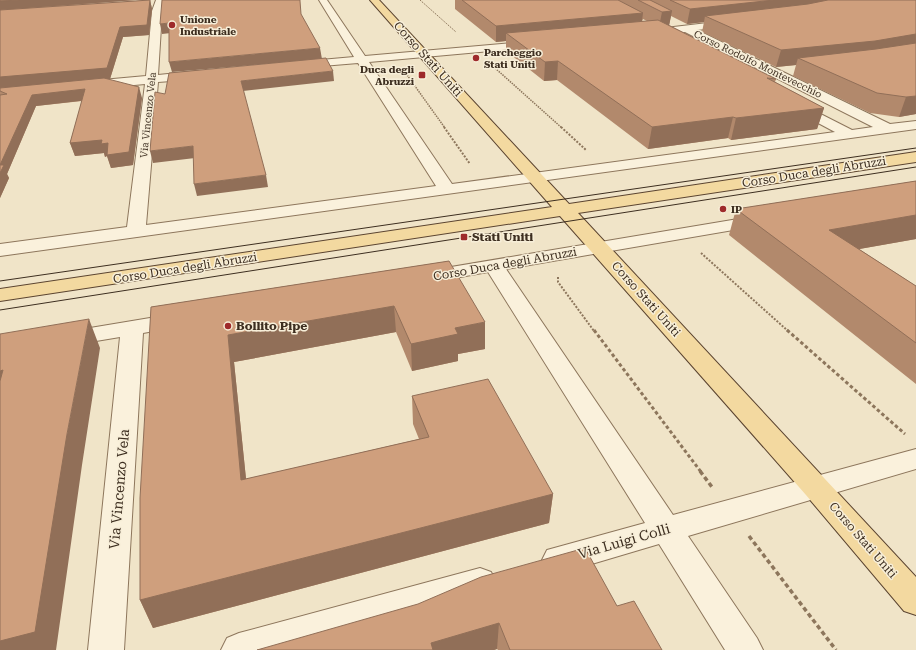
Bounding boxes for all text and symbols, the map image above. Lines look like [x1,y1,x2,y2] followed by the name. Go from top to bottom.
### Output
[180,14,236,37] place label: Unione Industriale
[391,19,465,99] street label: Corso Stati Uniti
[167,20,177,30] marker: Unione Industriale
[692,28,824,100] street label: Corso Rodolfo Montevecchio
[484,47,542,70] place label: Parcheggio Stati Uniti
[471,53,481,63] marker: Parcheggio Stati Uniti
[360,64,415,87] place label: Duca degli Abruzzi
[417,70,427,80] marker: Duca degli Abruzzi
[138,71,158,158] street label: Via Vincenzo Vela
[741,154,887,190] street label: Corso Duca degli Abruzzi
[718,204,728,214] marker: IP
[731,204,742,215] place label: IP
[472,230,533,244] place label: Stati Uniti
[459,232,469,242] marker: Stati Uniti
[432,244,578,284] street label: Corso Duca degli Abruzzi
[112,250,258,286] street label: Corso Duca degli Abruzzi
[609,259,683,339] street label: Corso Stati Uniti
[236,319,307,333] place label: Bollito Pipe
[223,321,233,331] marker: Bollito Pipe
[106,428,132,550] street label: Via Vincenzo Vela
[826,499,900,581] street label: Corso Stati Uniti
[576,520,672,562] street label: Via Luigi Colli

